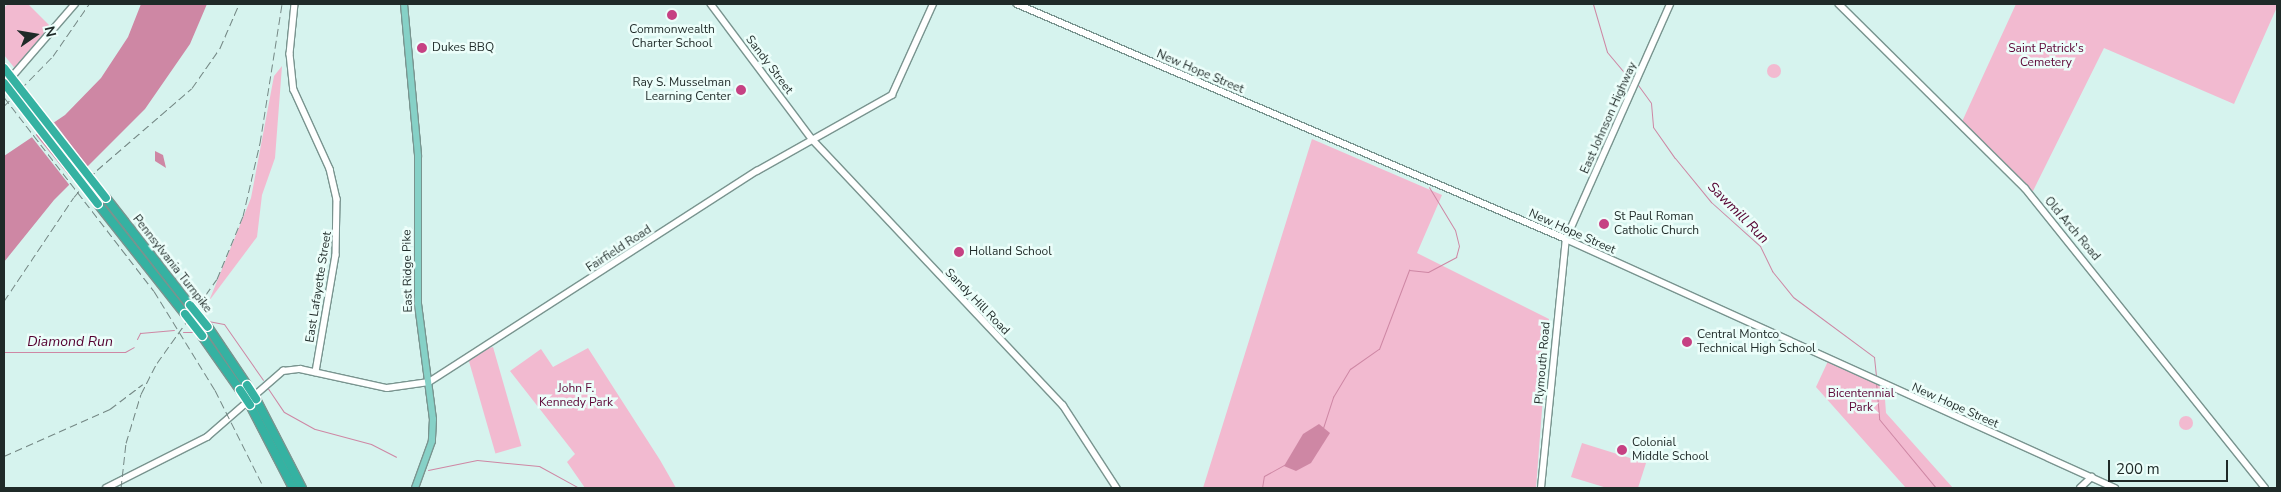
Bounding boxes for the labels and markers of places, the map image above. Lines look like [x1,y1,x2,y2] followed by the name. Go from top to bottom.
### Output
[666,9,678,21] marker: Commonwealth Charter School
[629,23,715,51] place label: Commonwealth Charter School
[432,41,494,55] place label: Dukes BBQ
[416,42,428,54] marker: Dukes BBQ
[632,76,731,104] place label: Ray S. Musselman Learning Center
[735,84,747,96] marker: Ray S. Musselman Learning Center
[1614,210,1699,238] place label: St Paul Roman Catholic Church
[1598,218,1610,230] marker: St Paul Roman Catholic Church
[969,245,1052,259] place label: Holland School
[953,246,965,258] marker: Holland School
[1697,328,1816,356] place label: Central Montco Technical High School
[1681,336,1693,348] marker: Central Montco Technical High School
[1632,436,1709,464] place label: Colonial Middle School
[1616,444,1628,456] marker: Colonial Middle School

